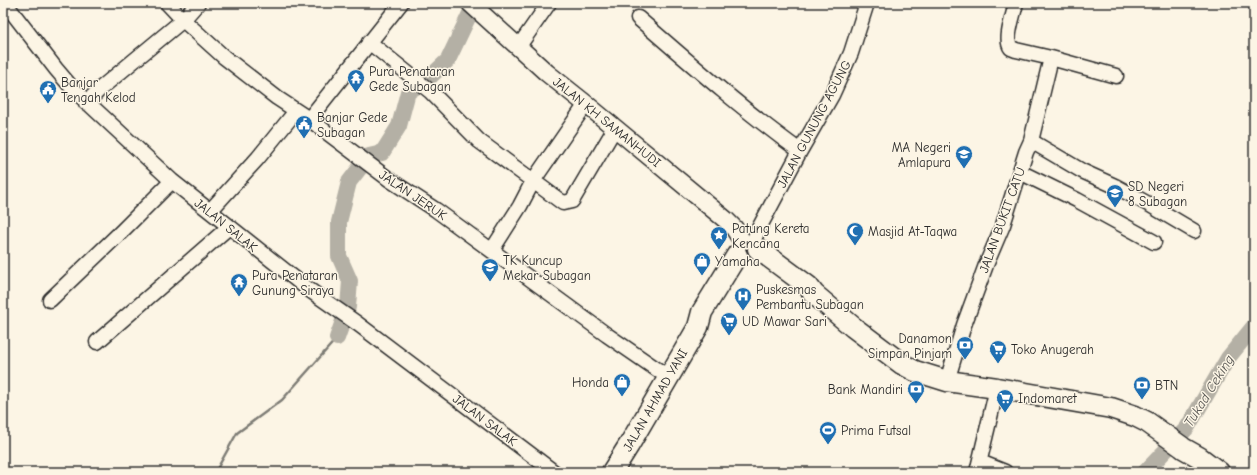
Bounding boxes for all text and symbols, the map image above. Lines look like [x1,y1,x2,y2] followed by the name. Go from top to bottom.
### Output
[774,58,854,190] street label: JALAN GUNUNG AGUNG
[369,64,455,94] place label: Pura Penataran Gede Subagan
[346,68,366,93] temple icon: Pura Penataran Gede Subagan
[550,74,664,170] street label: JALAN KH SAMANHUDI
[61,75,136,105] place label: Banjar Tengah Kelod
[38,79,58,104] public building icon: Banjar Tengah Kelod
[317,110,388,140] place label: Banjar Gede Subagan
[294,114,314,139] public building icon: Banjar Gede Subagan
[892,140,951,170] place label: MA Negeri Amlapura
[954,144,974,169] school or university icon: MA Negeri Amlapura
[976,165,1028,275] street label: JALAN BUKIT CATU
[376,167,450,223] street label: JALAN JERUK
[1128,179,1187,209] place label: SD Negeri 8 Subagan
[1105,183,1125,208] school or university icon: SD Negeri 8 Subagan
[192,195,261,255] street label: JALAN SALAK
[732,221,810,251] place label: Patung Kereta Kencana
[845,221,865,246] mosque icon: Masjid At-Taqwa
[868,224,957,239] place label: Masjid At-Taqwa
[709,225,729,250] place icon: Patung Kereta Kencana
[692,251,712,276] shop icon: Yamaha
[503,253,591,283] place label: TK Kuncup Mekar Subagan
[715,254,760,269] place label: Yamaha
[480,257,500,282] school or university icon: TK Kuncup Mekar Subagan
[252,268,338,298] place label: Pura Penataran Gunung Siraya
[229,272,249,297] temple icon: Pura Penataran Gunung Siraya
[756,282,864,312] place label: Puskesmas Pembantu Subagan
[733,286,753,311] hospital icon: Puskesmas Pembantu Subagan
[719,311,739,336] supermarket icon: UD Mawar Sari
[742,314,827,329] place label: UD Mawar Sari
[868,331,952,361] place label: Danamon Simpan Pinjam
[955,335,975,360] bank icon: Danamon Simpan Pinjam
[988,339,1008,364] supermarket icon: Toko Anugerah
[1011,342,1094,357] place label: Toko Anugerah
[619,346,691,454] street label: JALAN AHMAD YANI
[1180,352,1238,430] water label: Tukad Ceking
[612,372,632,397] shop icon: Honda
[572,375,609,390] place label: Honda
[1132,375,1152,400] bank icon: BTN
[1155,378,1178,393] place label: BTN
[906,379,926,404] bank icon: Bank Mandiri
[828,382,903,397] place label: Bank Mandiri
[995,388,1015,413] supermarket icon: Indomaret
[450,391,521,449] street label: JALAN SALAK
[1018,391,1078,406] place label: Indomaret
[818,420,838,445] sports icon: Prima Futsal
[841,423,911,438] place label: Prima Futsal

